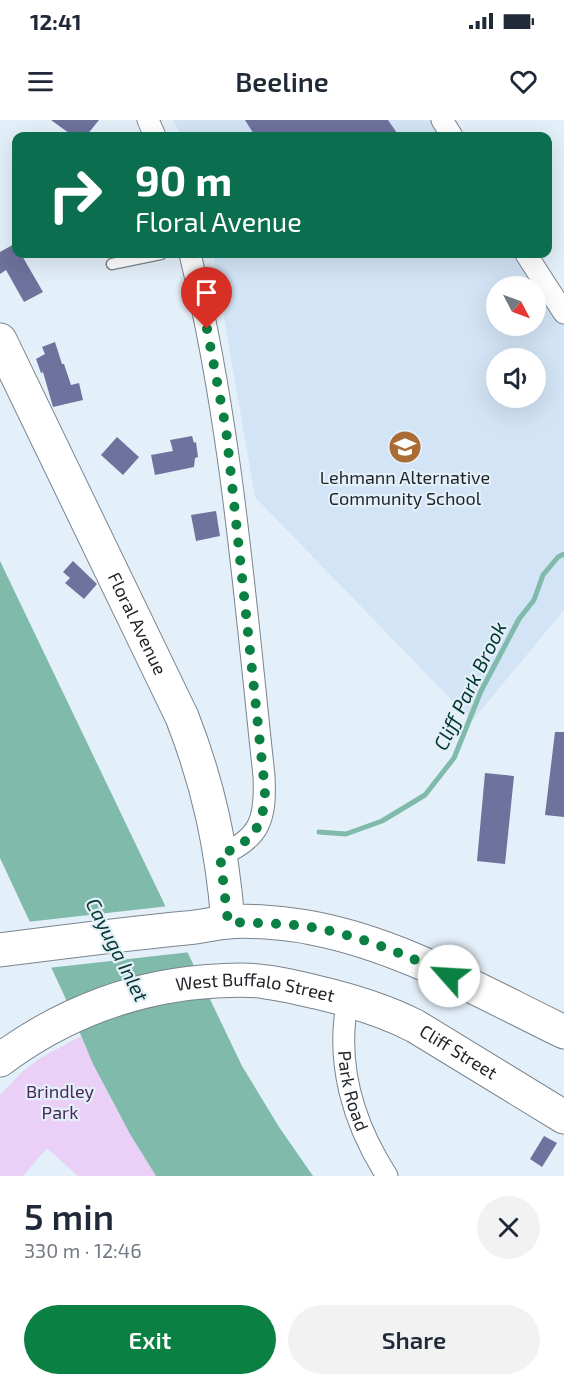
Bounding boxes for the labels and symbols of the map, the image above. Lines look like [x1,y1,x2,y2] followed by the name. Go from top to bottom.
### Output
[181,267,232,329] pin
[486,276,546,336] north arrow
[387,429,423,465] school or university icon: Lehmann Alternative Community School
[320,466,490,509] place label: Lehmann Alternative Community School
[104,568,172,678] street label: Floral Avenue
[428,617,511,754] water label: Cliff Park Brook
[81,894,154,1006] water label: Cayuga Inlet
[417,944,481,1008] position arrow
[174,968,337,1006] street label: West Buffalo Street
[416,1019,502,1084] street label: Cliff Street
[334,1050,374,1134] street label: Park Road
[26,1080,95,1123] park label: Brindley Park

